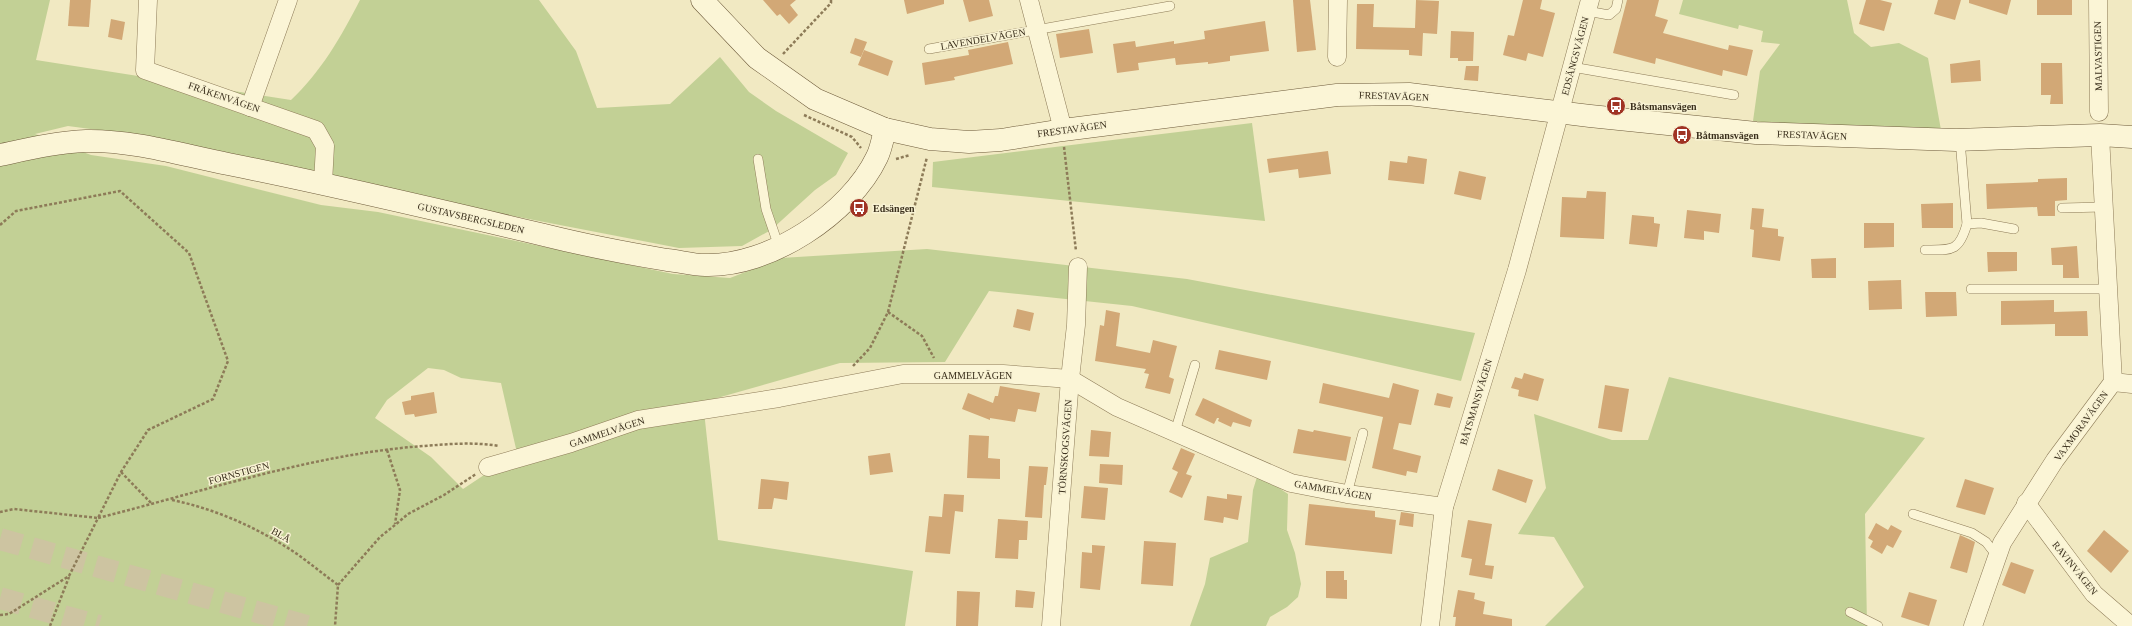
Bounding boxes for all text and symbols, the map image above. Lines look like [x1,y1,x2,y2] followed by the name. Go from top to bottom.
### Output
[1559,15,1591,97] street label: EDSÄNGSVÄGEN
[2092,21,2104,91] street label: MALVASTIGEN
[940,26,1026,52] street label: LAVENDELVÄGEN
[187,80,261,114] street label: FRÄKENVÄGEN
[1359,89,1429,103] street label: FRESTAVÄGEN
[1605,95,1627,117] bus stop icon: Båtsmansvägen
[1630,101,1697,112] place label: Båtsmansvägen
[1037,119,1107,139] street label: FRESTAVÄGEN
[1671,124,1693,146] bus stop icon: Båtmansvägen
[1777,128,1847,142] street label: FRESTAVÄGEN
[1696,130,1759,141] place label: Båtmansvägen
[848,197,870,219] bus stop icon: Edsängen
[417,200,525,236] street label: GUSTAVSBERGSLEDEN
[873,203,915,214] place label: Edsängen
[1458,358,1494,446] street label: BÅTSMANSVÄGEN
[934,370,1012,381] street label: GAMMELVÄGEN
[2052,389,2110,463] street label: VAXMORAVÄGEN
[1056,399,1074,495] street label: TÖRNSKOGSVÄGEN
[568,415,646,449] street label: GAMMELVÄGEN
[208,460,270,486] street label: FORNSTIGEN
[1293,478,1373,502] street label: GAMMELVÄGEN
[270,525,293,545] street label: BLÅ
[2050,539,2100,597] street label: RAVINVÄGEN

